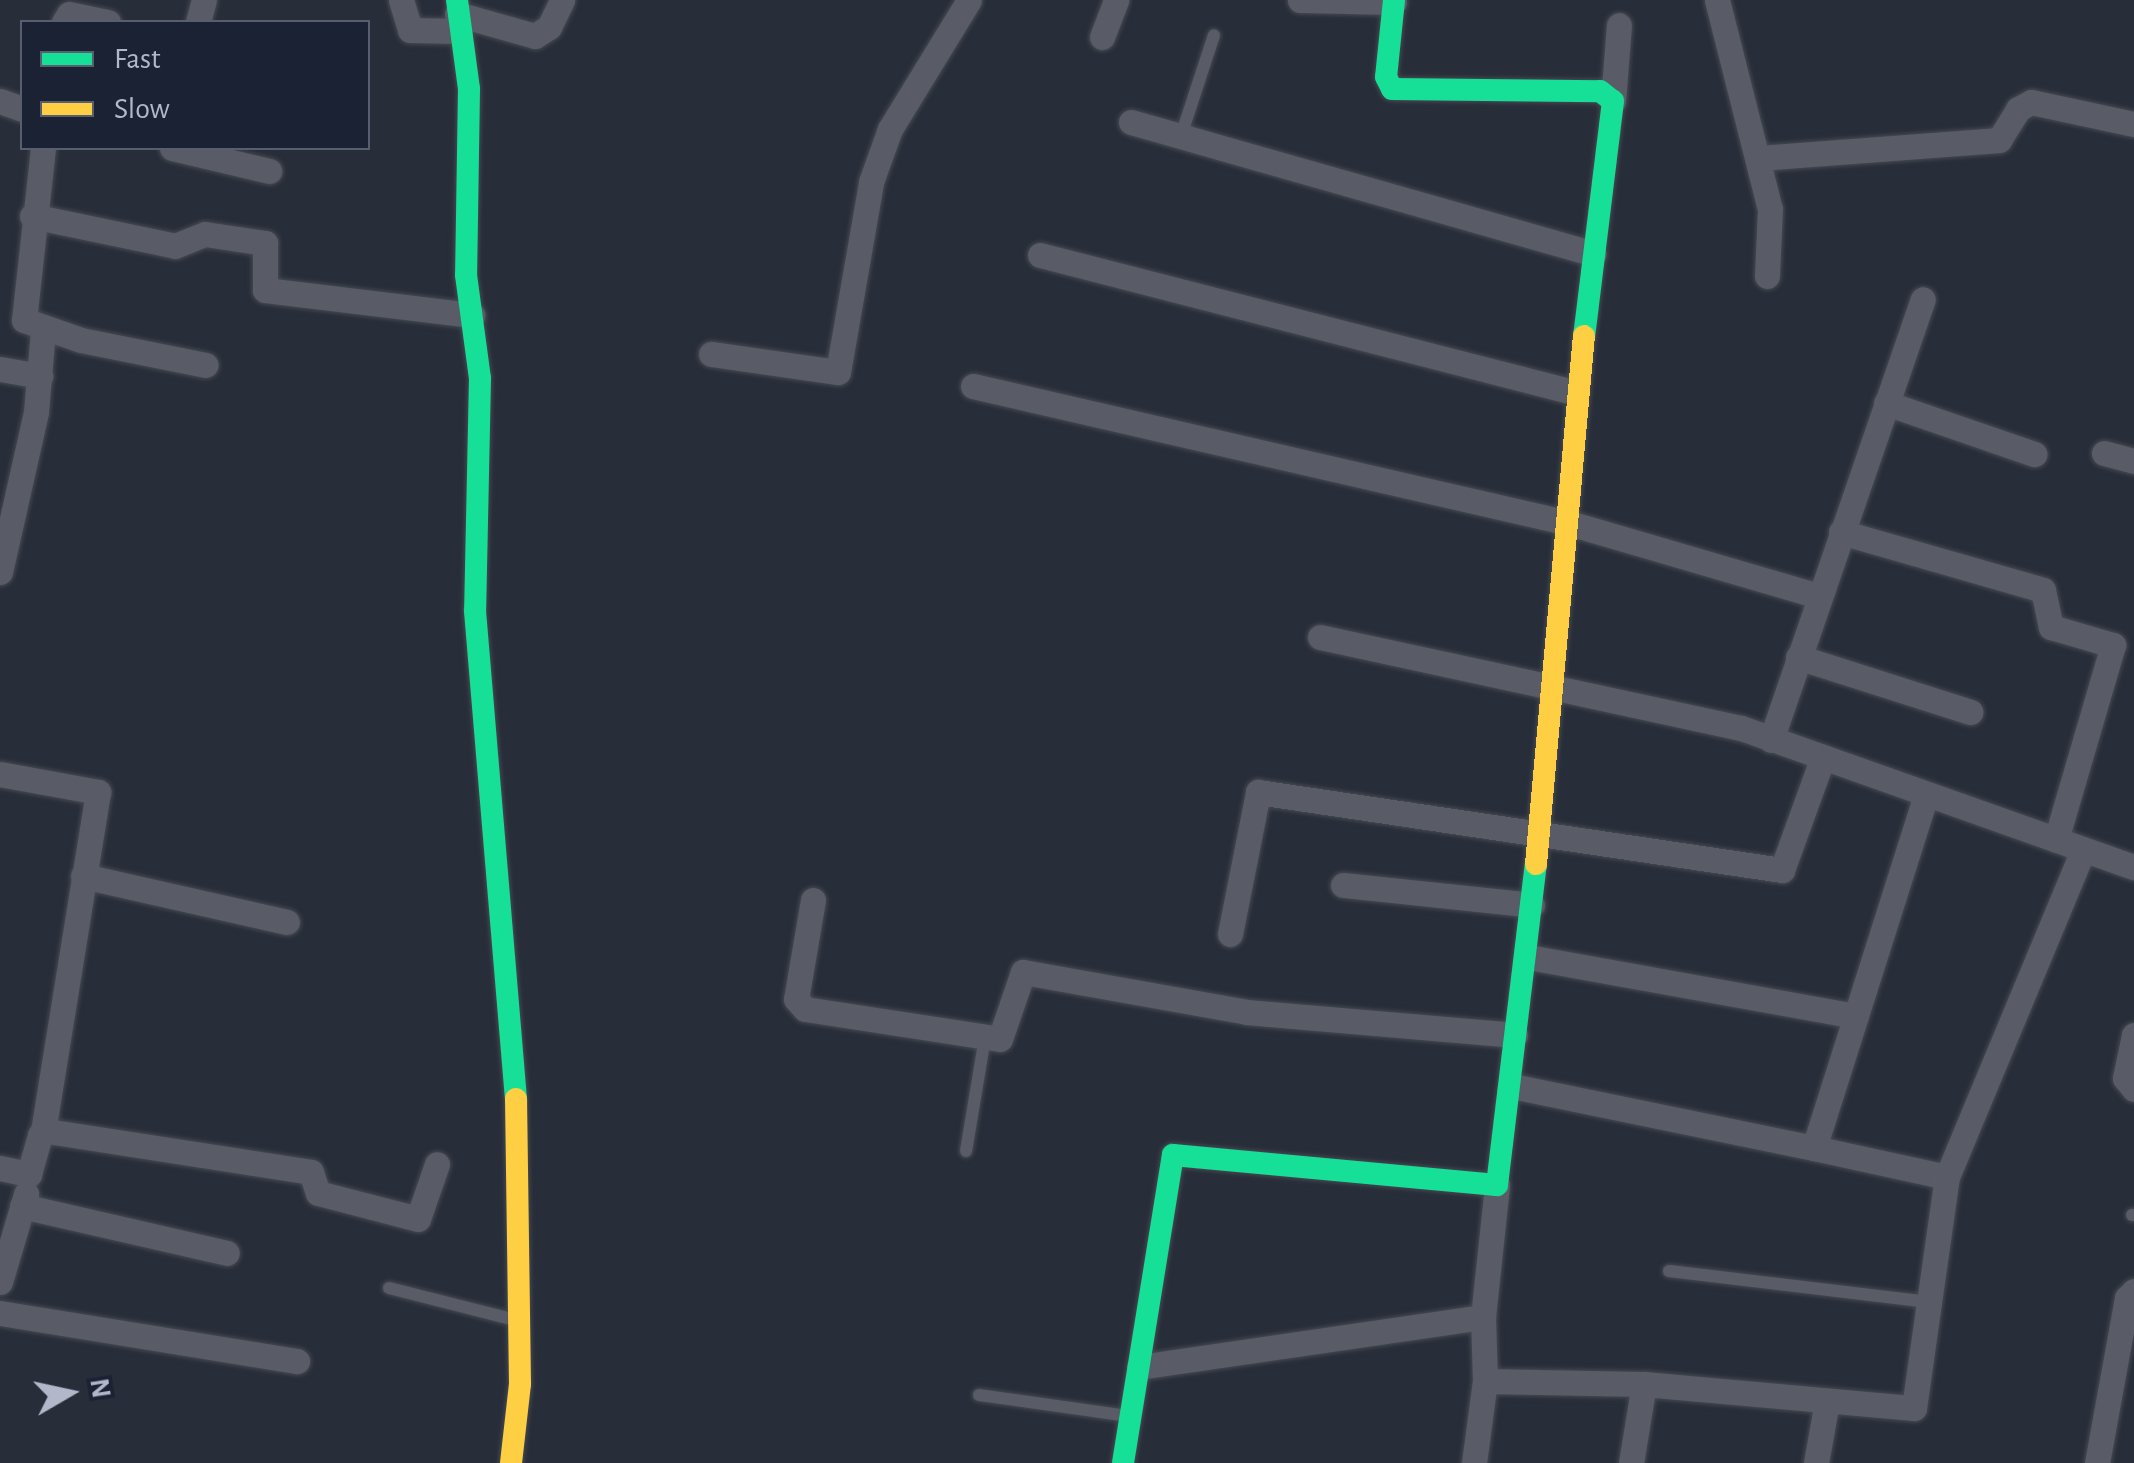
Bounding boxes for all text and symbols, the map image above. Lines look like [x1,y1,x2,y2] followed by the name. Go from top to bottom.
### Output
[20,20,370,150] legend
[114,44,161,74] text: Fast
[114,94,170,124] text: Slow
[20,1343,120,1443] north arrow
[84,1377,115,1400] text: N

